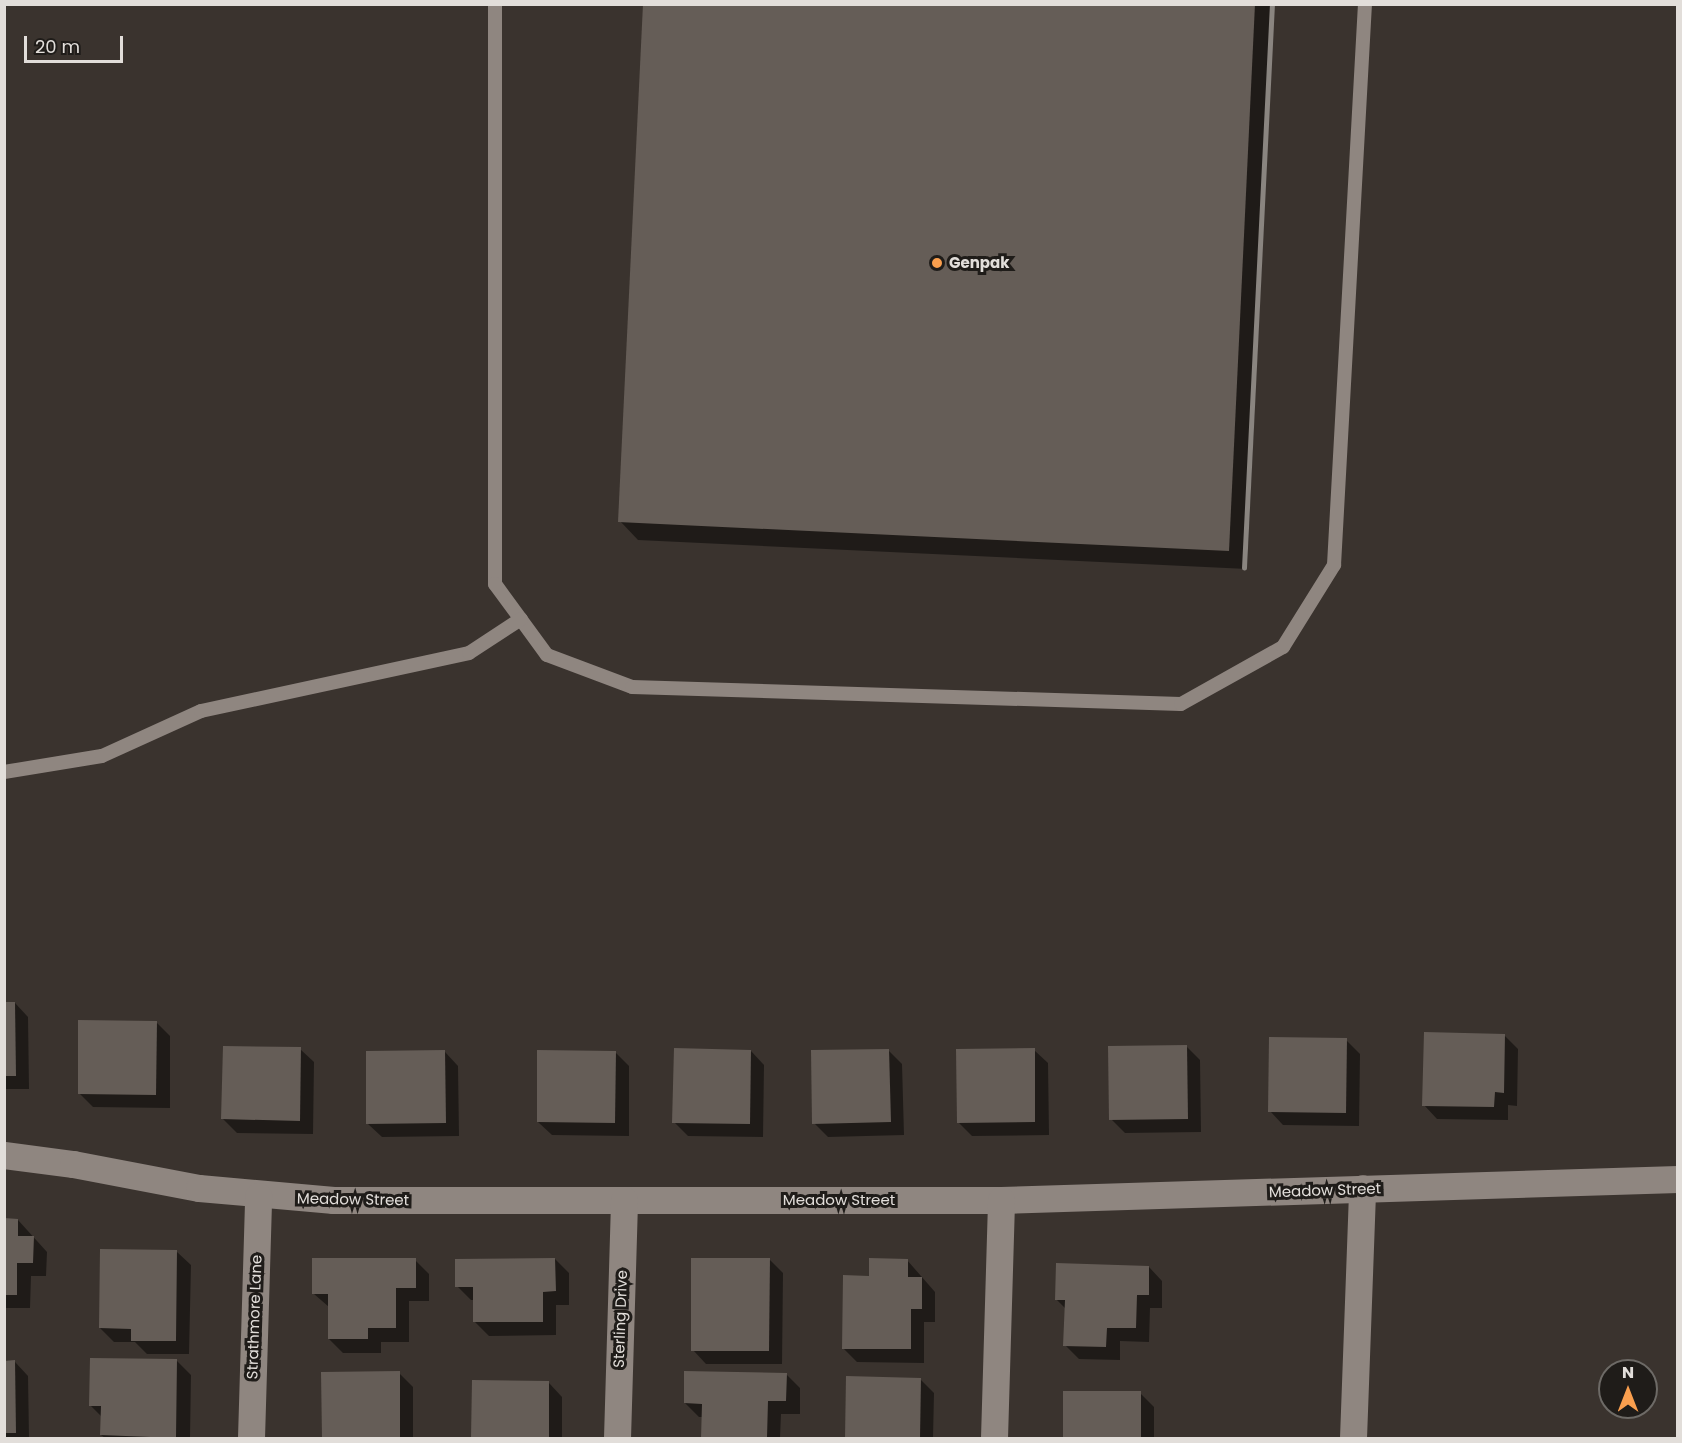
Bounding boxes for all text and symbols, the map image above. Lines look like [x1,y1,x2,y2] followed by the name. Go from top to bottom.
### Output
[27,24,126,62] scale bar
[35,34,80,59] text: 20 m
[949,254,1009,272] place label: Genpak
[930,256,944,270] marker: Genpak
[1269,1179,1381,1201] street label: Meadow Street
[297,1189,409,1209] street label: Meadow Street
[783,1191,895,1209] street label: Meadow Street
[243,1254,265,1380] street label: Strathmore Lane
[609,1270,631,1368] street label: Sterling Drive
[1598,1359,1658,1419] north arrow
[1622,1361,1634,1384] text: N

